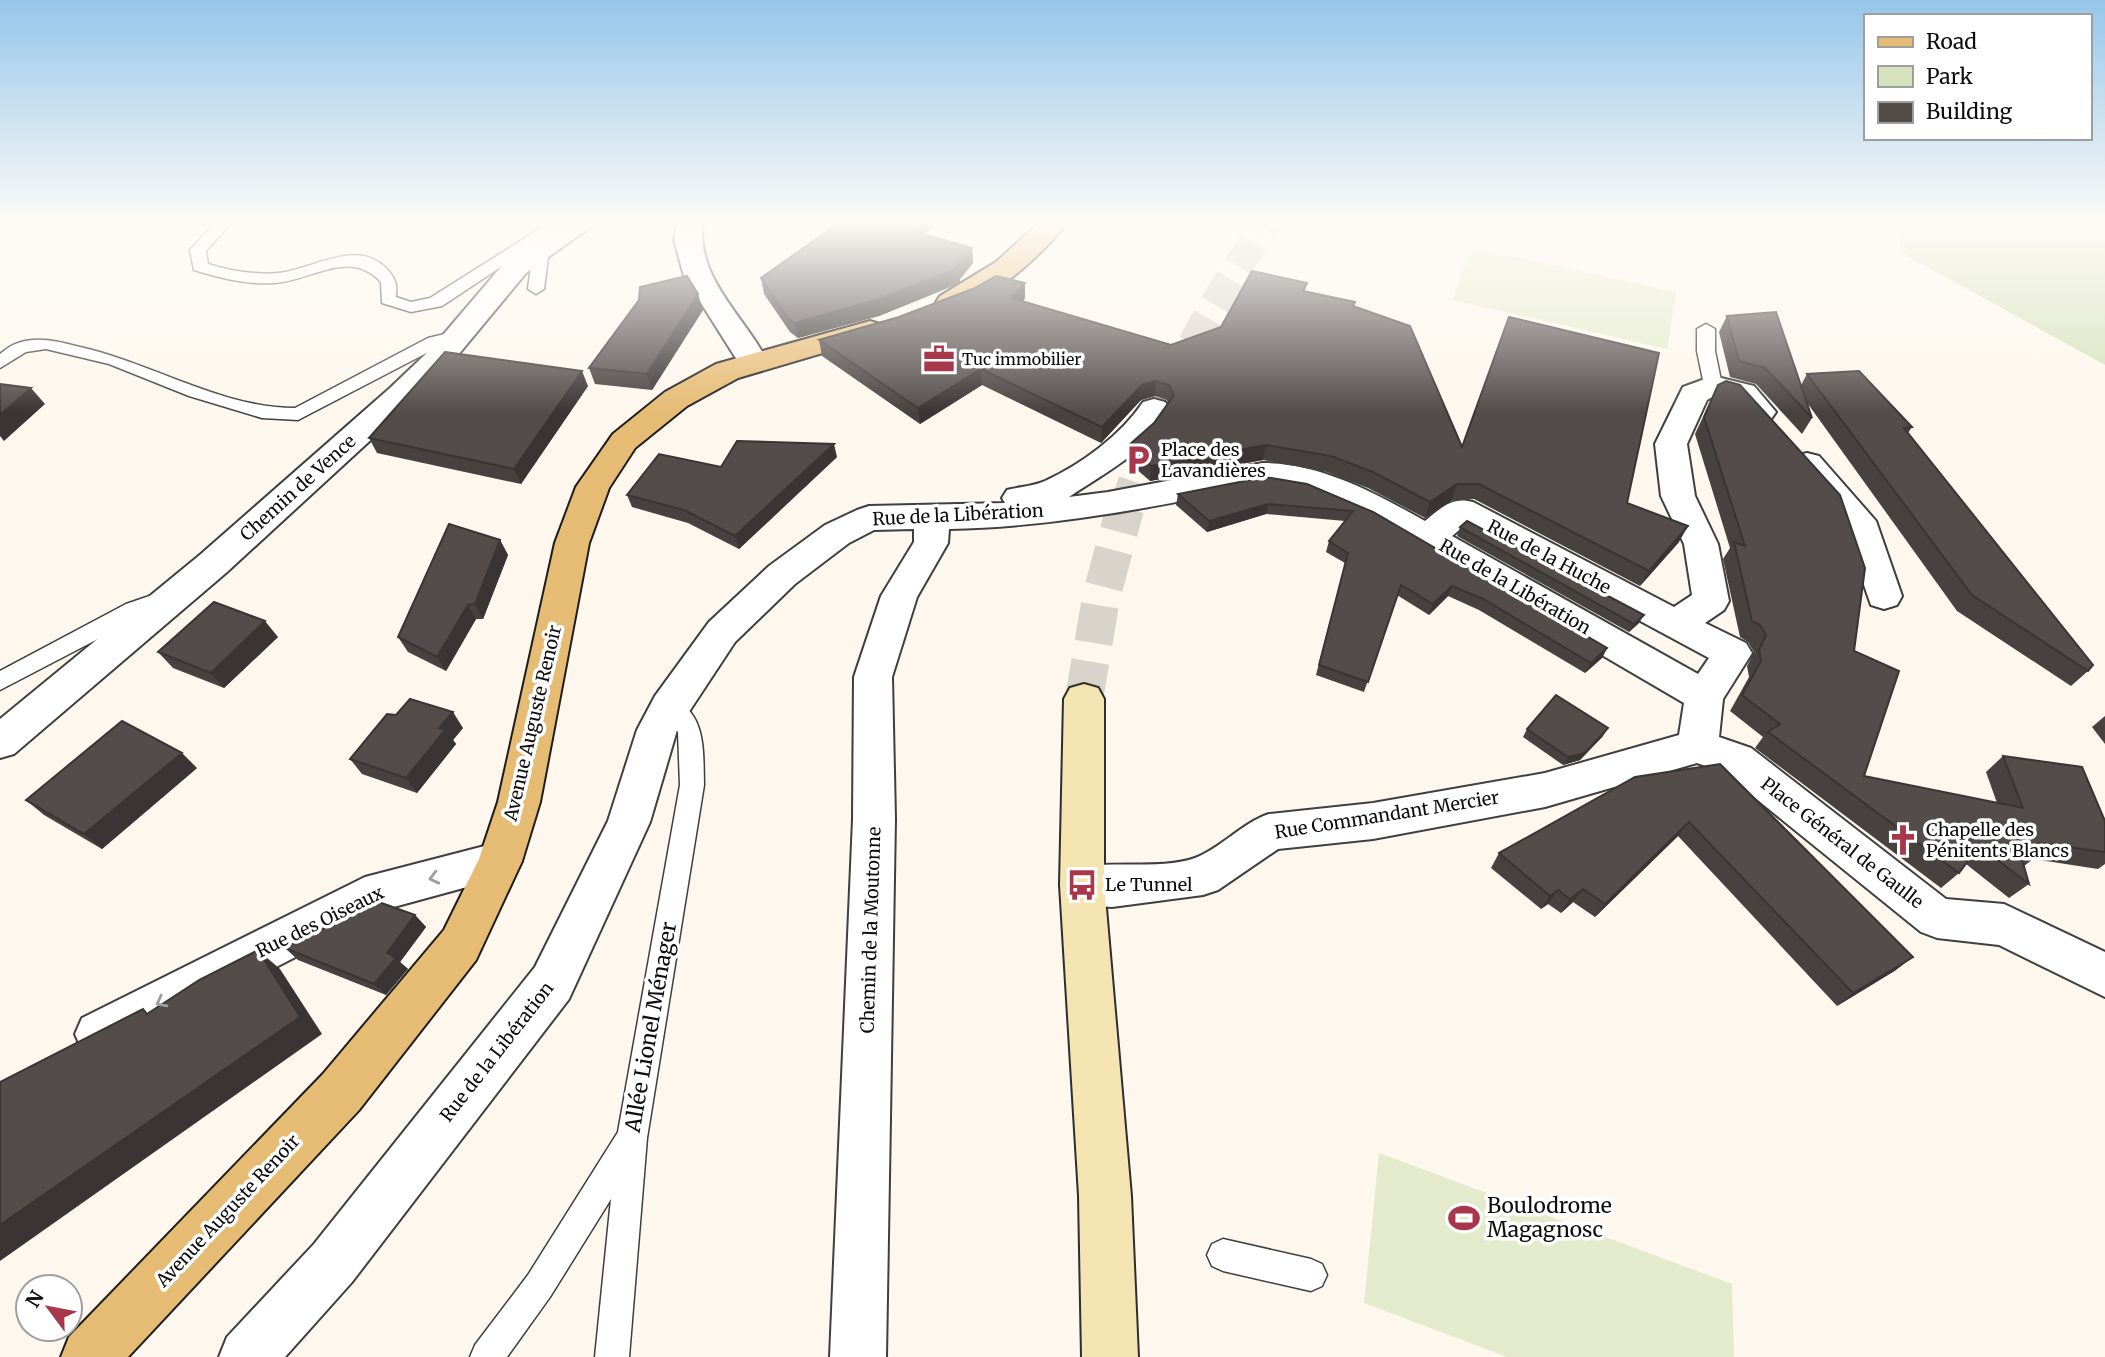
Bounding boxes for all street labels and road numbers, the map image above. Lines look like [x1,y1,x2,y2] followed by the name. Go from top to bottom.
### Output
[235,430,360,546] street label: Chemin de Vence
[872,499,1044,530] street label: Rue de la Libération
[1484,514,1615,599] street label: Rue de la Huche
[1435,534,1595,639] street label: Rue de la Libération
[499,623,566,824] street label: Avenue Auguste Renoir
[1756,772,1928,913] street label: Place Général de Gaulle
[1273,785,1501,844] street label: Rue Commandant Mercier
[855,826,886,1034] street label: Chemin de la Moutonne
[252,881,388,962] street label: Rue des Oiseaux
[619,920,682,1135] street label: Allée Lionel Ménager
[435,977,558,1126] street label: Rue de la Libération
[150,1130,304,1292] street label: Avenue Auguste Renoir

